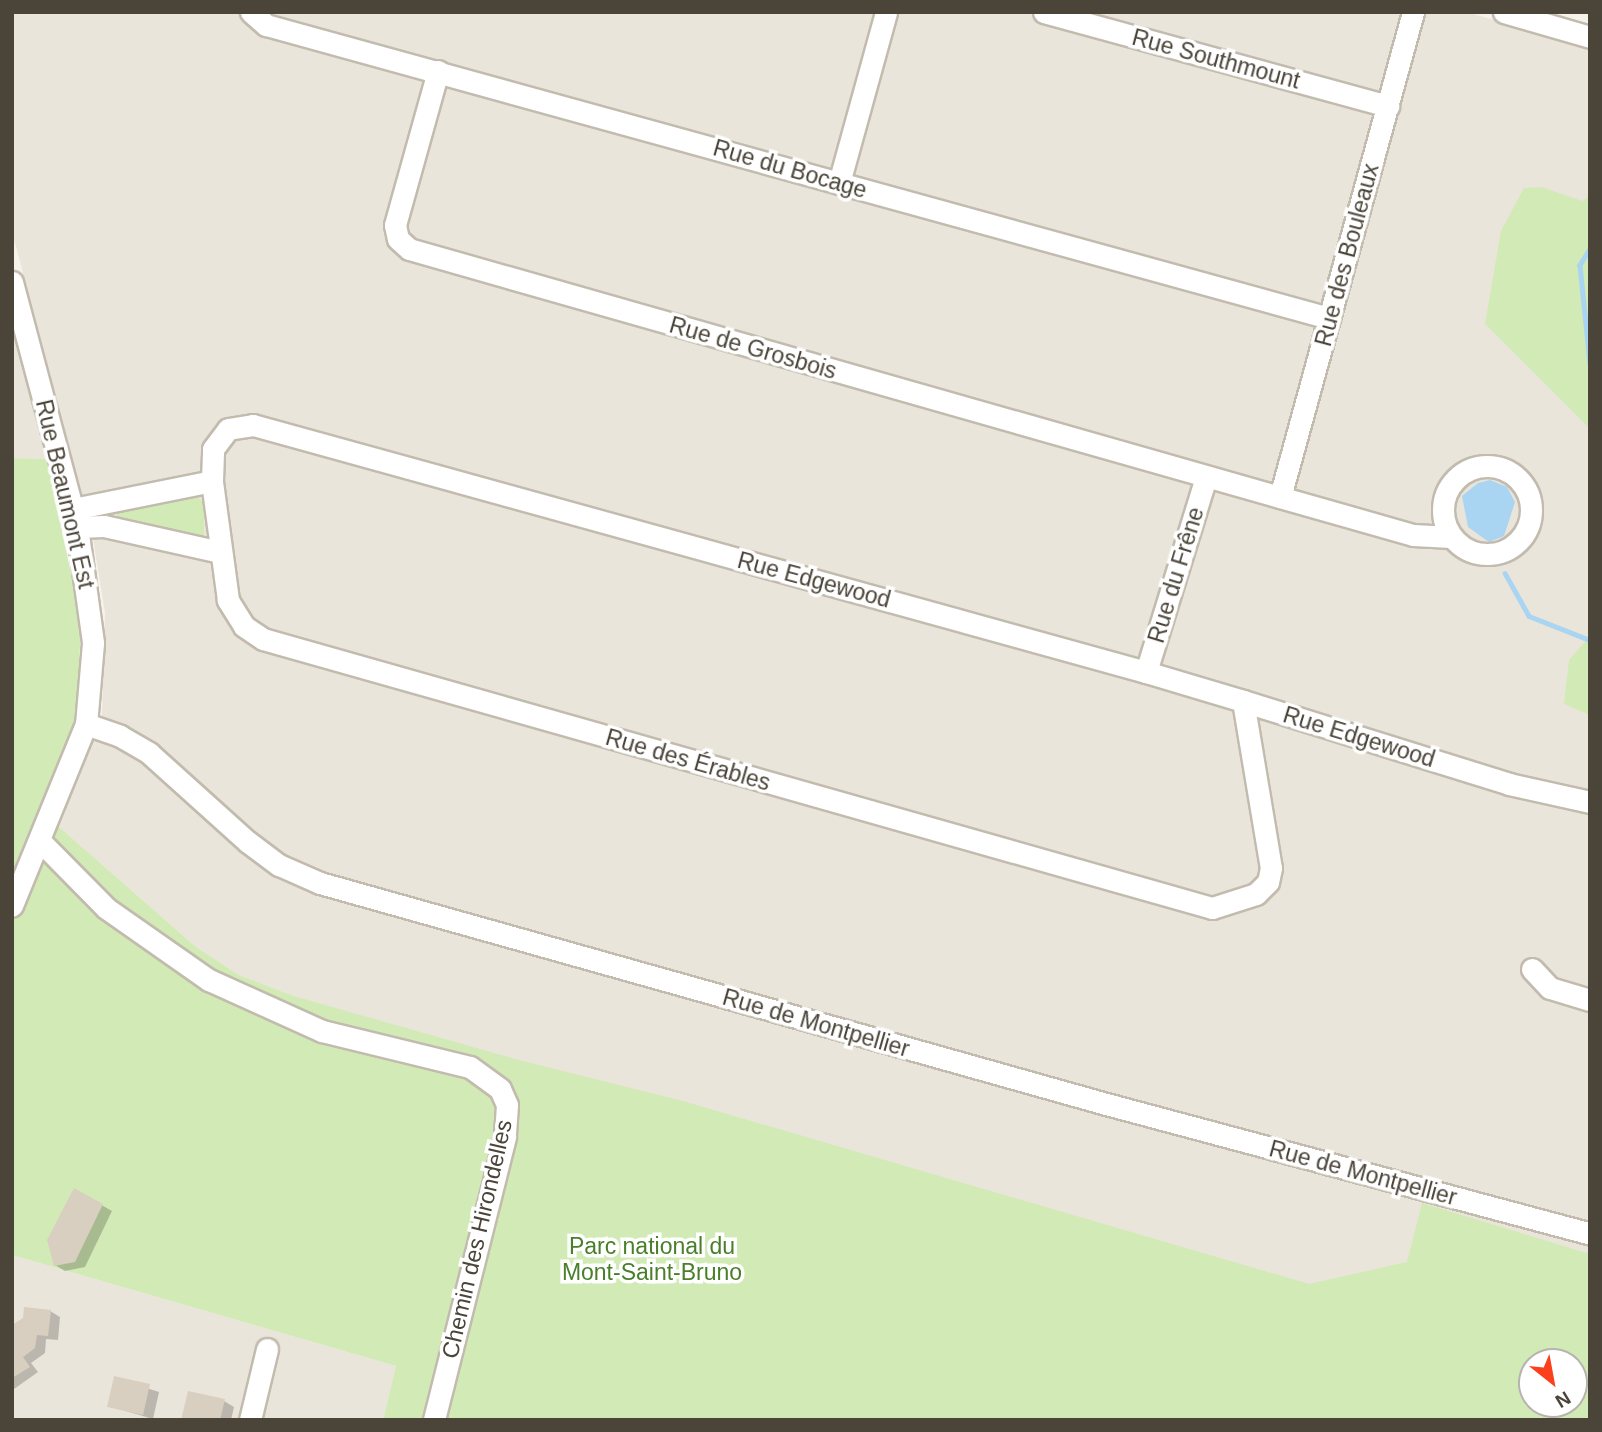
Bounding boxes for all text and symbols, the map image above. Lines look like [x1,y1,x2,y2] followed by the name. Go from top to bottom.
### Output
[1129,23,1303,95] street label: Rue Southmount
[710,134,870,204] street label: Rue du Bocage
[1309,161,1385,349] street label: Rue des Bouleaux
[666,311,840,385] street label: Rue de Grosbois
[30,397,100,591] street label: Rue Beaumont Est
[1142,504,1210,646] street label: Rue du Frêne
[734,546,894,614] street label: Rue Edgewood
[1280,701,1438,773] street label: Rue Edgewood
[602,723,774,797] street label: Rue des Érables
[719,983,913,1063] street label: Rue de Montpellier
[436,1117,518,1361] street label: Chemin des Hirondelles
[1266,1135,1460,1211] street label: Rue de Montpellier
[562,1232,742,1286] park label: Parc national du Mont-Saint-Bruno
[1518,1348,1588,1418] north arrow
[1552,1387,1574,1412] text: N

